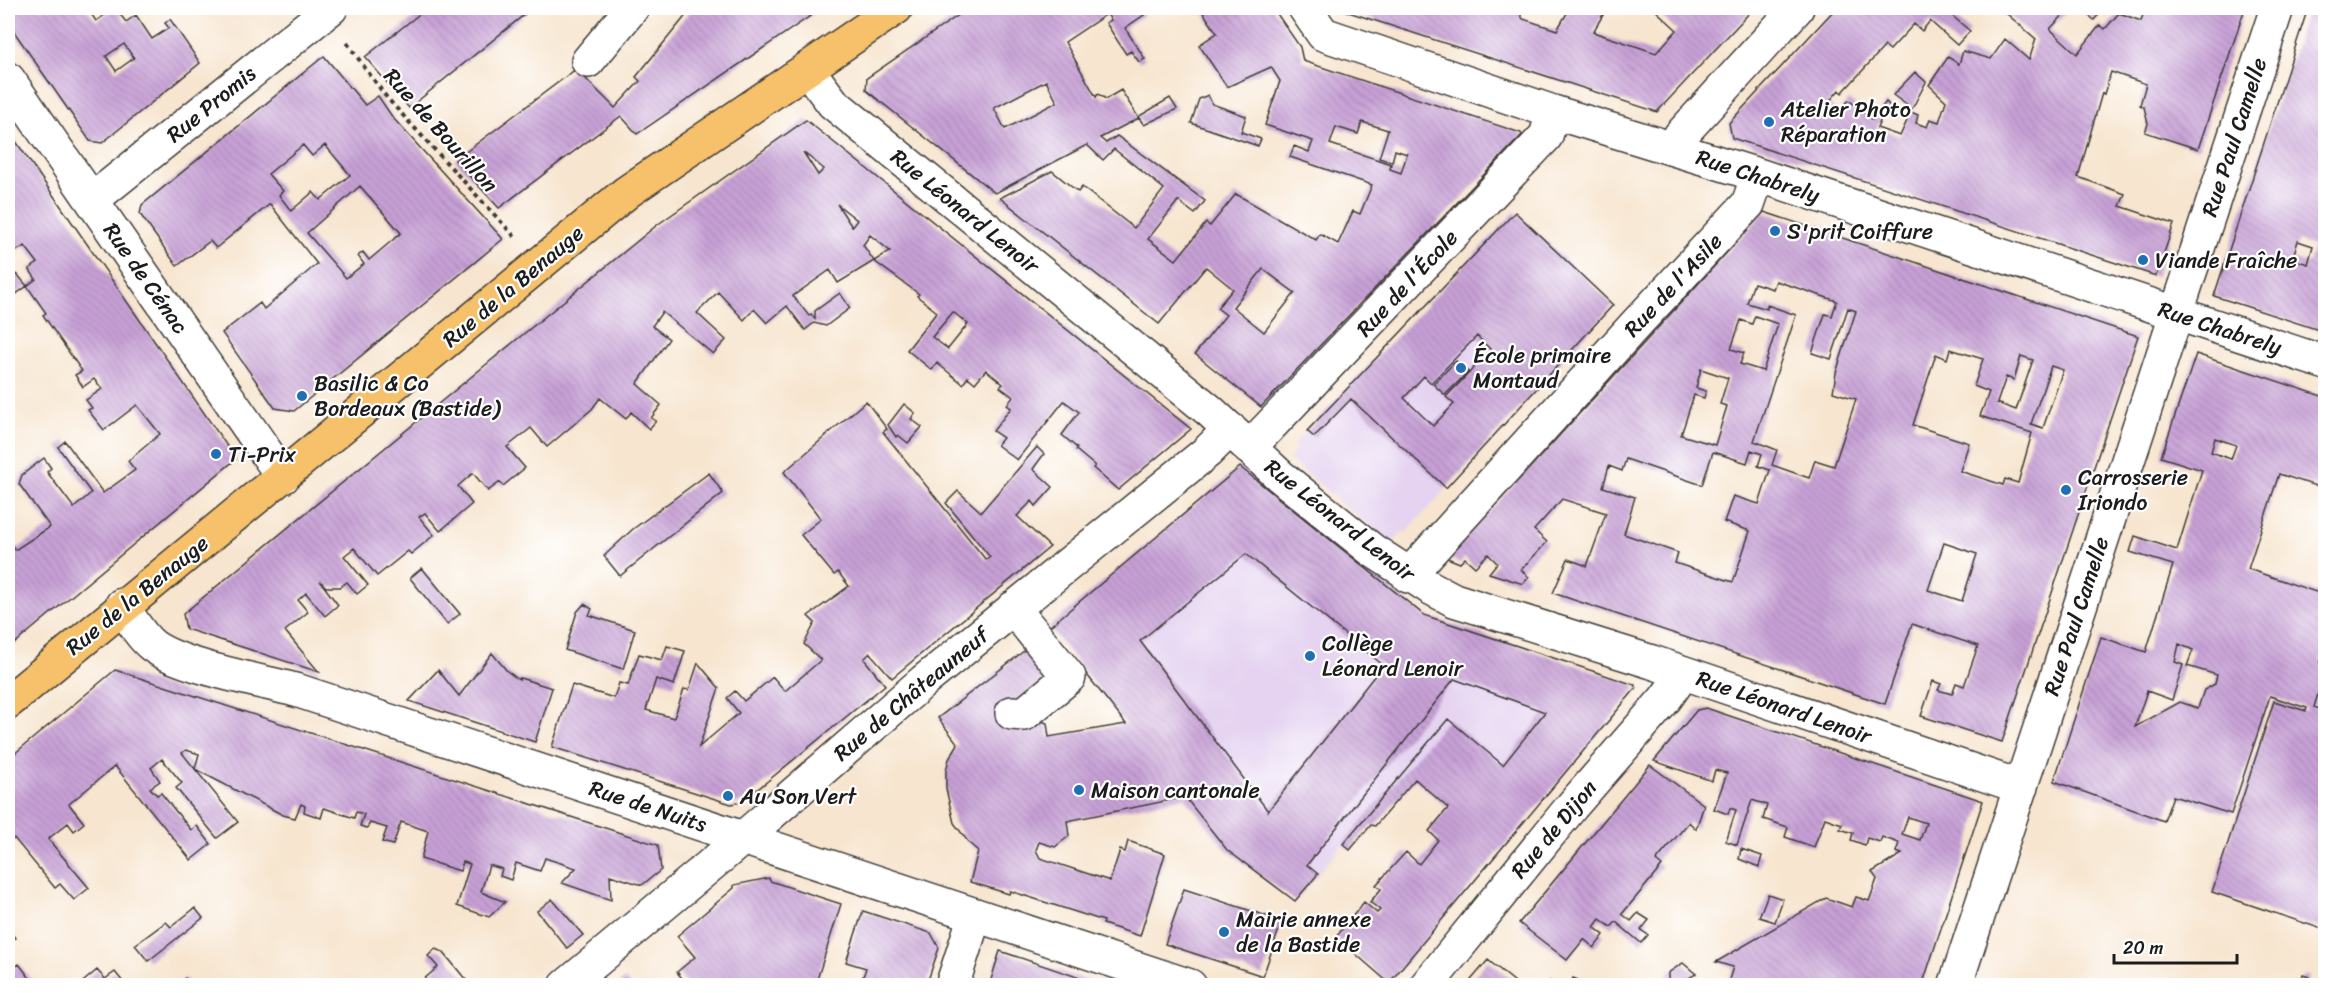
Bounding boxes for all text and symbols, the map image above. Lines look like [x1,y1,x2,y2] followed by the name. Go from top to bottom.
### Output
[2190,52,2278,222] street label: Rue Paul Camelle
[157,55,265,153] street label: Rue Promis
[374,58,508,202] street label: Rue de Bourillon
[1780,90,1911,154] place label: Atelier Photo Réparation
[1762,115,1776,129] marker: Atelier Photo Réparation
[882,138,1050,285] street label: Rue Léonard Lenoir
[1691,138,1826,215] street label: Rue Chabrely
[1787,212,1933,251] place label: S'prit Coiffure
[93,214,199,342] street label: Rue de Cénac
[433,215,593,357] street label: Rue de la Benauge
[1346,220,1468,346] street label: Rue de l'École
[1614,224,1732,346] street label: Rue de l'Asile
[1768,224,1782,238] marker: S'prit Coiffure
[2155,241,2297,280] place label: Viande Fraîche
[2136,253,2150,267] marker: Viande Fraîche
[2153,290,2288,367] street label: Rue Chabrely
[1473,336,1611,400] place label: École primaire Montaud
[1454,361,1468,375] marker: École primaire Montaud
[314,364,501,428] place label: Basilic & Co Bordeaux (Bastide)
[295,389,309,403] marker: Basilic & Co Bordeaux (Bastide)
[228,435,297,474] place label: Ti-Prix
[209,447,223,461] marker: Ti-Prix
[1256,448,1426,593] street label: Rue Léonard Lenoir
[2077,458,2188,522] place label: Carrosserie Iriondo
[2059,483,2073,497] marker: Carrosserie Iriondo
[57,525,217,665] street label: Rue de la Benauge
[2032,531,2120,701] street label: Rue Paul Camelle
[824,615,1000,771] street label: Rue de Châteauneuf
[1322,624,1465,688] place label: Collège Léonard Lenoir
[1303,649,1317,663] marker: Collège Léonard Lenoir
[1691,659,1879,756] street label: Rue Léonard Lenoir
[584,769,712,843] street label: Rue de Nuits
[1091,771,1260,810] place label: Maison cantonale
[1501,771,1607,887] street label: Rue de Dijon
[739,777,857,816] place label: Au Son Vert
[1072,783,1086,797] marker: Maison cantonale
[721,789,735,803] marker: Au Son Vert
[1236,900,1371,964] place label: Mairie annexe de la Bastide
[1217,925,1231,939] marker: Mairie annexe de la Bastide
[2114,927,2237,965] scale bar
[2123,932,2163,964] text: 20 m

